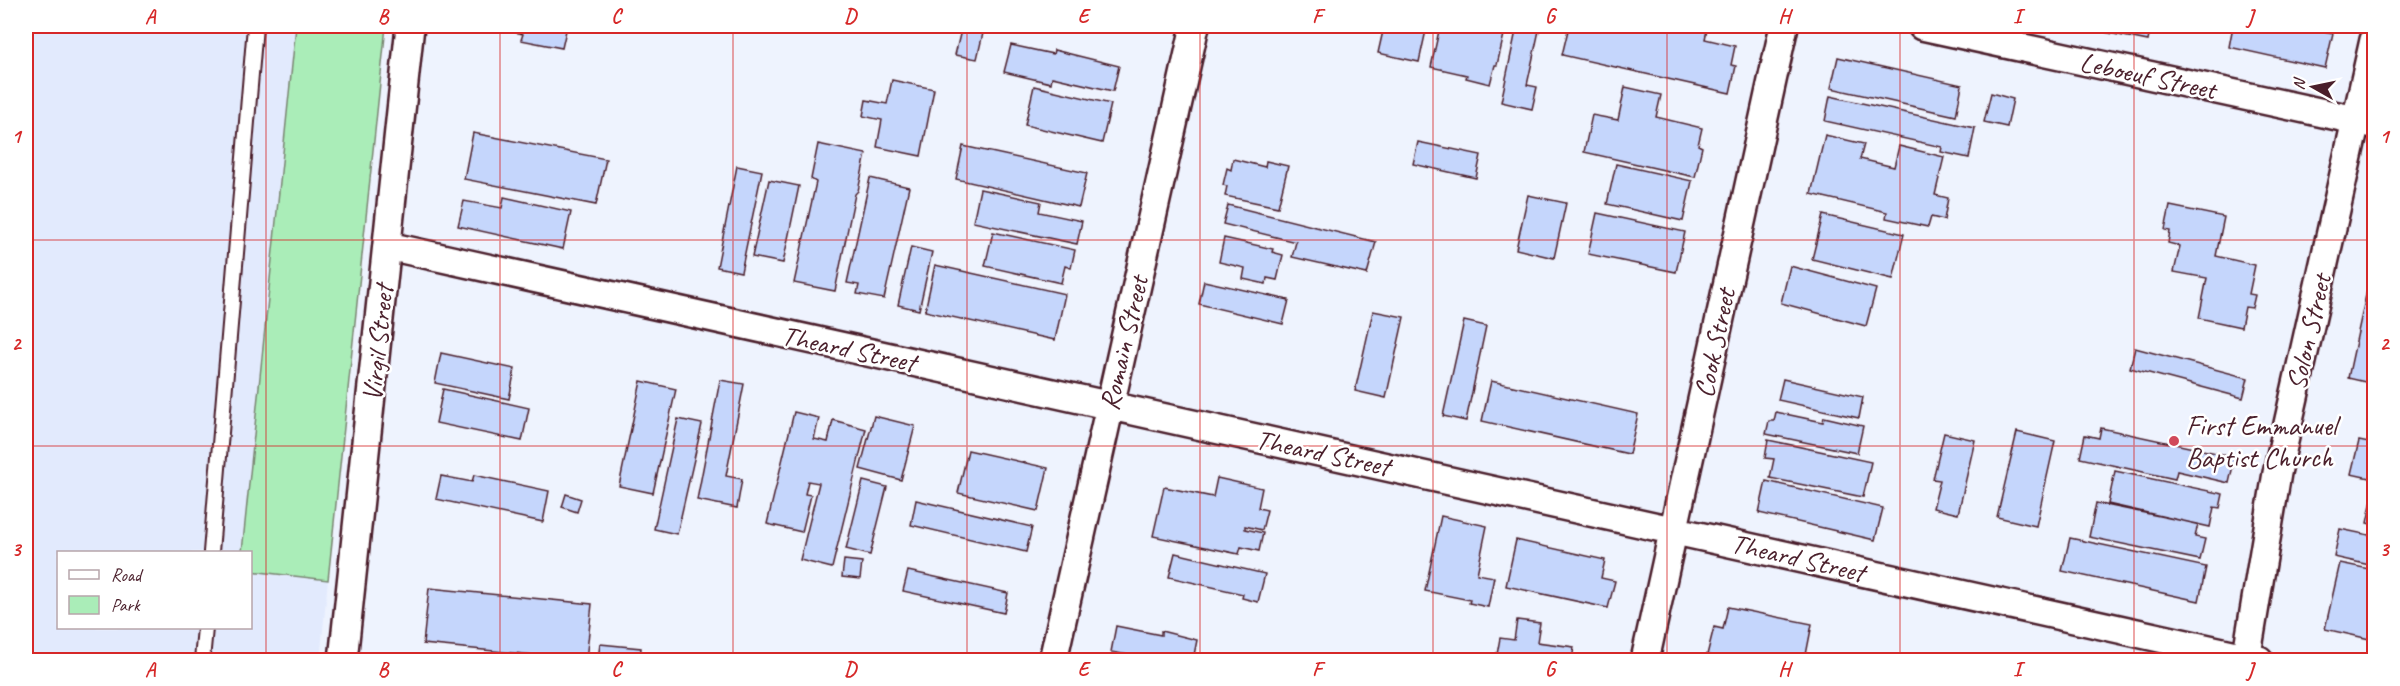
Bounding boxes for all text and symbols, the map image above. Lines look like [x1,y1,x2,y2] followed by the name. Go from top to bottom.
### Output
[145,4,157,29] text: A
[378,4,390,29] text: B
[611,4,623,29] text: C
[844,4,858,29] text: D
[1078,4,1092,29] text: E
[1312,4,1326,29] text: F
[1545,4,1558,29] text: G
[1778,4,1793,29] text: H
[2013,4,2026,29] text: I
[2245,4,2257,29] text: J
[2077,44,2222,108] street label: Leboeuf Street
[2283,57,2343,117] north arrow
[2289,75,2310,91] text: N
[12,124,23,149] text: 1
[2380,124,2391,149] text: 1
[2278,268,2339,393] street label: Solon Street
[1091,270,1157,414] street label: Romain Street
[354,279,401,403] street label: Virgil Street
[1686,283,1744,401] street label: Cook Street
[779,317,922,380] street label: Theard Street
[12,331,23,356] text: 2
[2380,331,2391,356] text: 2
[2186,408,2342,475] place label: First Emmanuel Baptist Church
[1253,421,1396,484] street label: Theard Street
[2167,434,2181,448] marker: First Emmanuel Baptist Church
[1728,525,1871,591] street label: Theard Street
[12,537,23,562] text: 3
[2380,537,2391,562] text: 3
[57,551,252,629] legend
[111,564,144,586] text: Road
[111,594,141,616] text: Park
[145,657,157,682] text: A
[378,657,390,682] text: B
[611,657,623,682] text: C
[844,657,858,682] text: D
[1078,657,1092,682] text: E
[1312,657,1326,682] text: F
[1545,657,1558,682] text: G
[1778,657,1793,682] text: H
[2013,657,2026,682] text: I
[2245,657,2257,682] text: J

